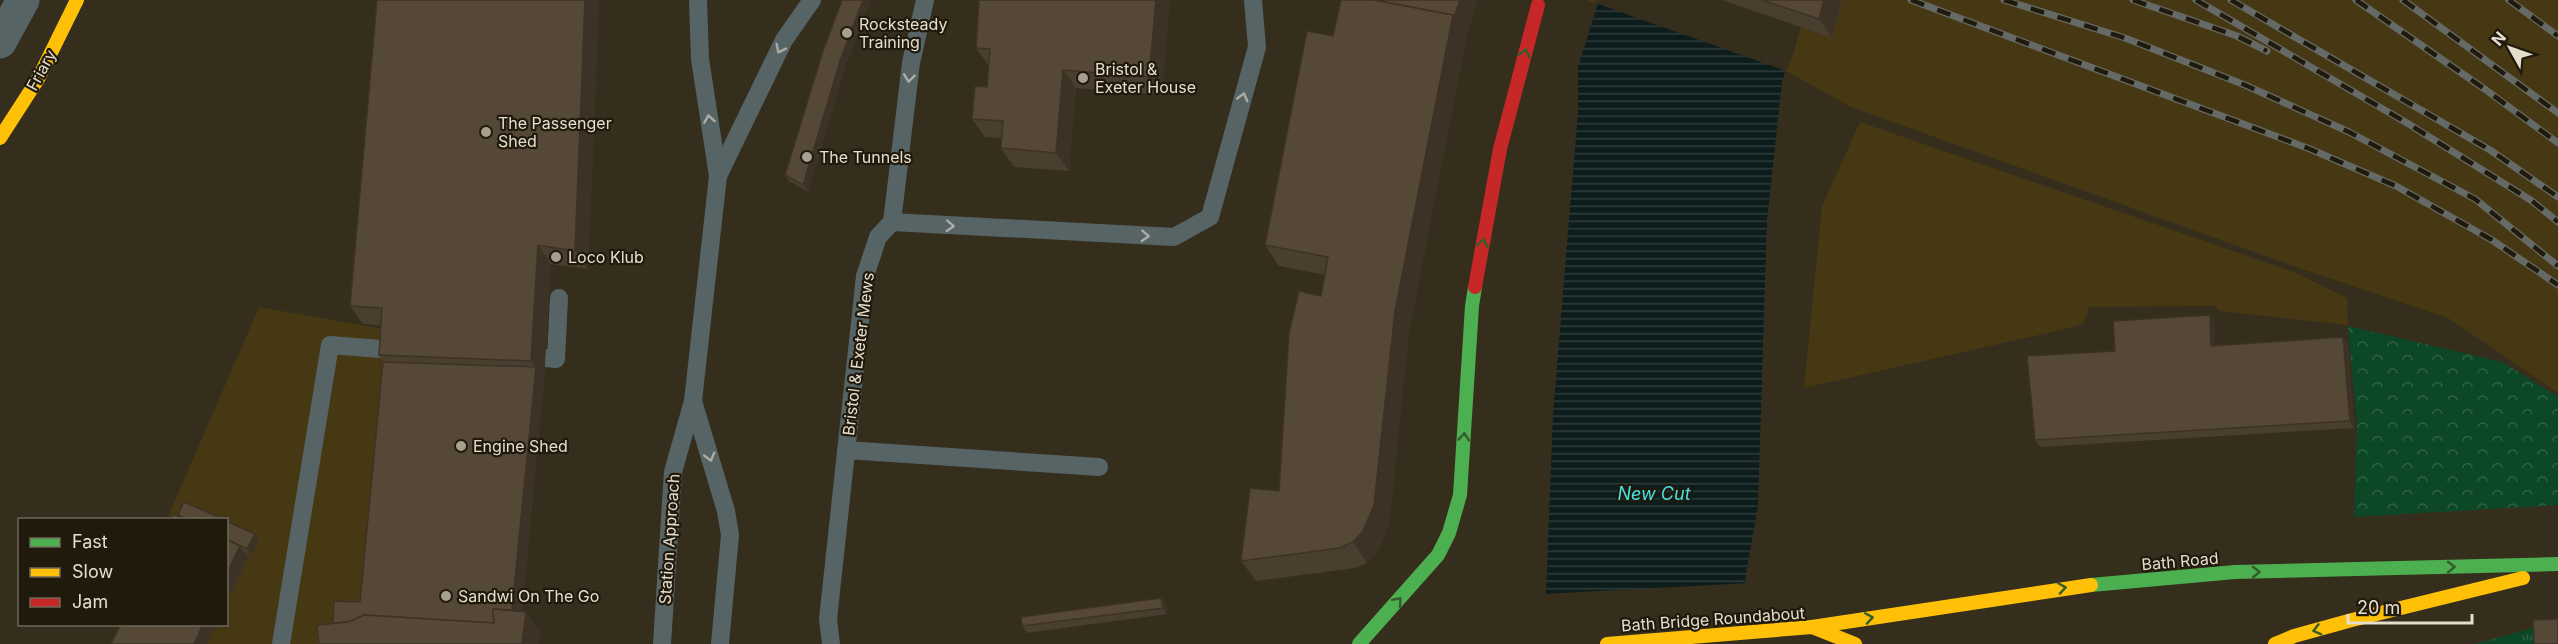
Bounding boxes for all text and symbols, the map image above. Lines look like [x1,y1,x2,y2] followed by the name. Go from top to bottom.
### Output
[859,14,947,52] place label: Rocksteady Training
[2480,18,2540,78] north arrow
[840,26,854,40] marker: Rocksteady Training
[2487,27,2510,49] text: N
[776,43,787,54] one-way arrow
[22,46,60,94] street label: Friary
[1518,48,1530,59] one-way arrow
[1095,59,1196,97] place label: Bristol & Exeter House
[1076,71,1090,85] marker: Bristol & Exeter House
[904,73,916,82] one-way arrow
[1236,93,1248,103] one-way arrow
[498,113,612,151] place label: The Passenger Shed
[703,114,716,124] one-way arrow
[479,125,493,139] marker: The Passenger Shed
[819,147,912,167] place label: The Tunnels
[800,150,814,164] marker: The Tunnels
[946,219,955,232] one-way arrow
[1140,229,1149,242] one-way arrow
[1476,239,1489,249] one-way arrow
[568,247,644,267] place label: Loco Klub
[549,250,563,264] marker: Loco Klub
[838,271,878,437] street label: Bristol & Exeter Mews
[1457,432,1470,442] one-way arrow
[473,436,568,456] place label: Engine Shed
[454,439,468,453] marker: Engine Shed
[703,451,715,462] one-way arrow
[654,473,684,605] street label: Station Approach
[1617,483,1692,504] water label: New Cut
[18,518,228,626] legend
[72,531,108,552] text: Fast
[2141,548,2219,574] street label: Bath Road
[72,561,113,582] text: Slow
[2447,561,2456,573] one-way arrow
[2252,566,2261,578] one-way arrow
[2057,583,2067,595] one-way arrow
[458,586,599,606] place label: Sandwi On The Go
[2348,587,2472,625] scale bar
[439,589,453,603] marker: Sandwi On The Go
[72,591,108,612] text: Jam
[1391,597,1402,608] one-way arrow
[2357,597,2400,618] text: 20 m
[1620,603,1806,635] street label: Bath Bridge Roundabout
[1865,613,1874,625] one-way arrow
[2312,622,2322,635] one-way arrow

